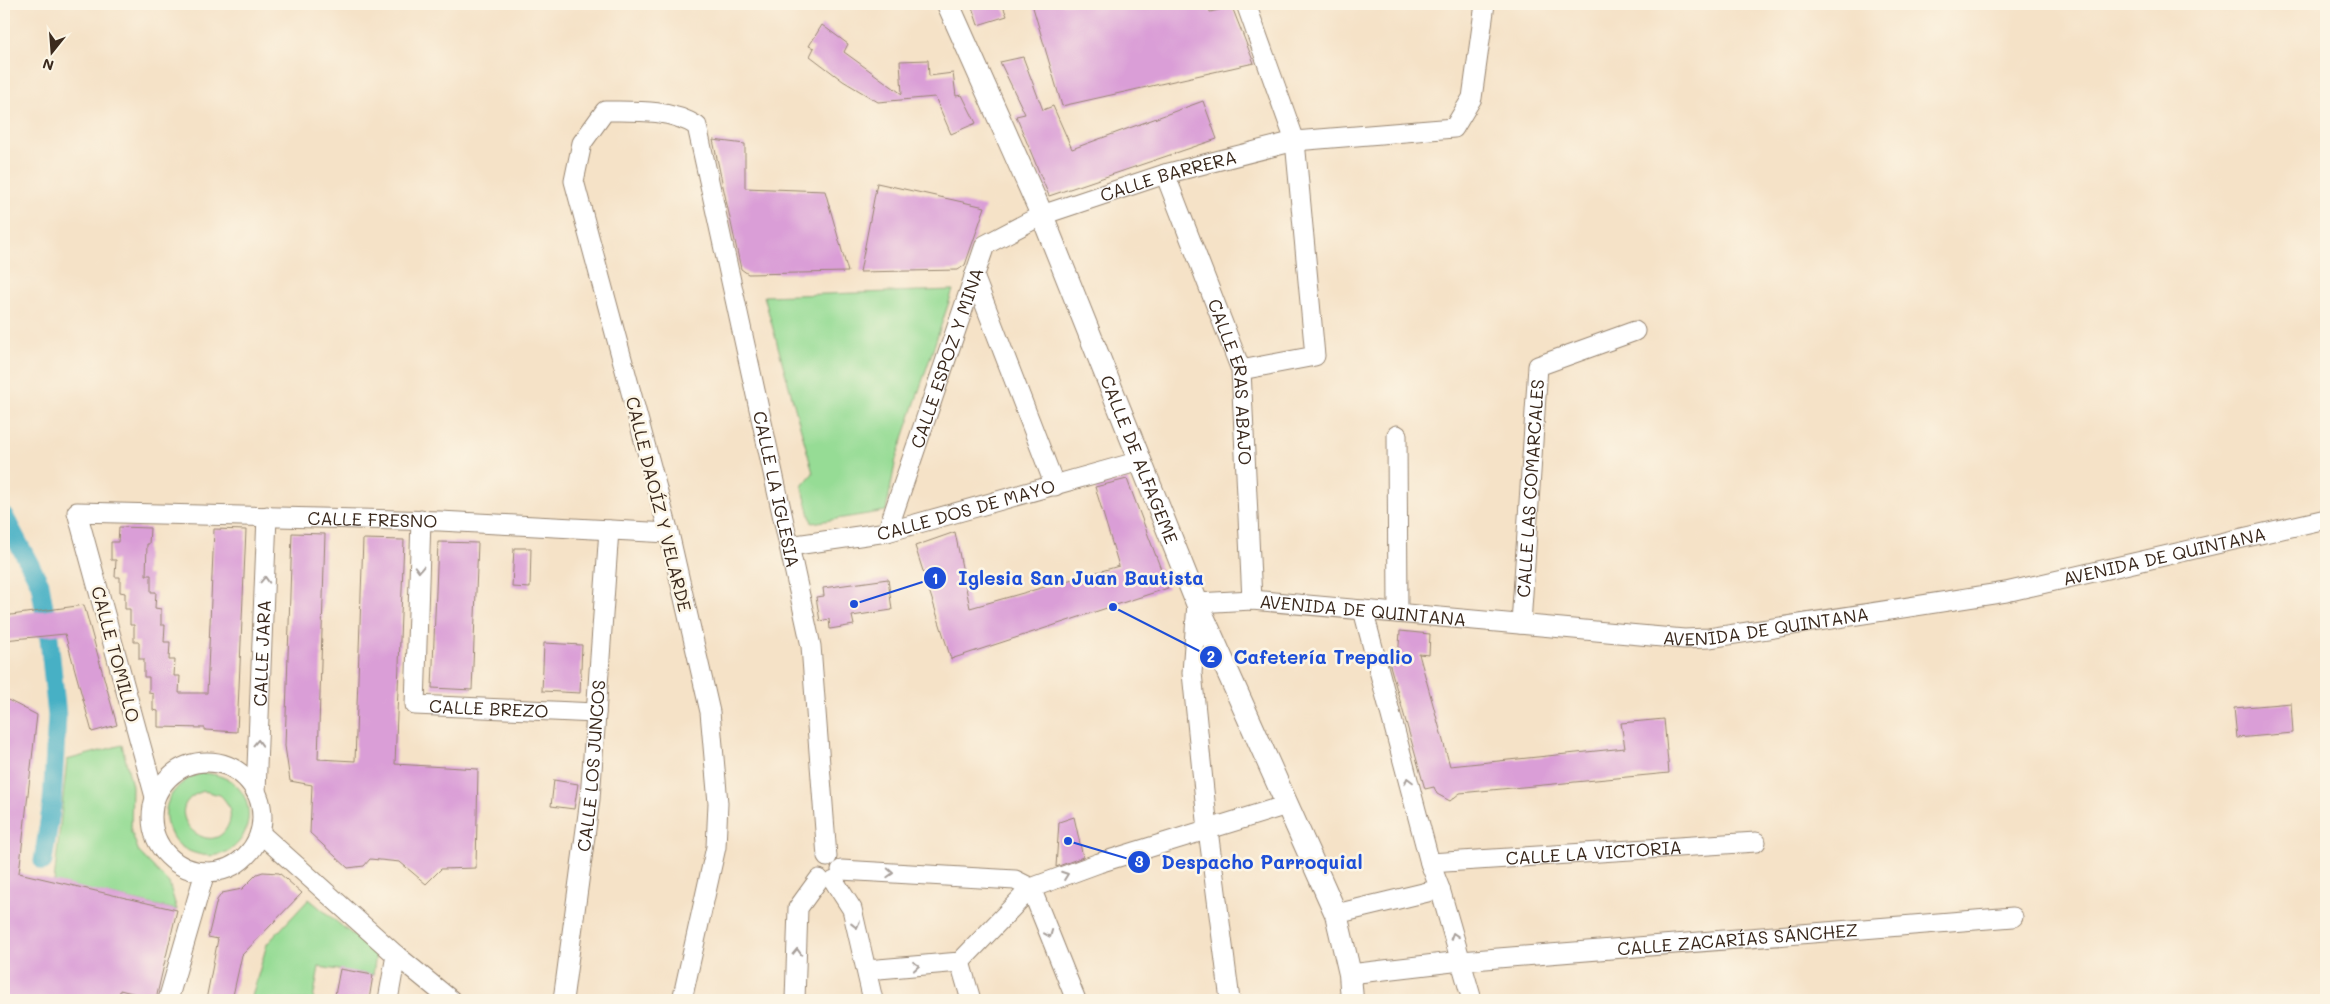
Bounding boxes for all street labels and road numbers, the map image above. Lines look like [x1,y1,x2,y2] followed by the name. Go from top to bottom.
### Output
[1097,144,1239,207] street label: CALLE BARRERA
[904,264,988,451] street label: CALLE ESPOZ Y MINA
[1202,295,1258,466] street label: CALLE ERAS ABAJO
[1095,371,1184,547] street label: CALLE DE ALFAGEME
[1511,378,1549,598] street label: CALLE LAS COMARCALES
[621,394,697,614] street label: CALLE DAOÍZ Y VELARDE
[748,409,805,570] street label: CALLE LA IGLESIA
[875,473,1058,545] street label: CALLE DOS DE MAYO
[307,506,438,533] street label: CALLE FRESNO
[2060,521,2268,591] street label: AVENIDA DE QUINTANA
[86,583,146,725] street label: CALLE TOMILLO
[1259,589,1467,631] street label: AVENIDA DE QUINTANA
[247,599,276,707] street label: CALLE JARA
[1662,601,1870,651] street label: AVENIDA DE QUINTANA
[571,679,610,853] street label: CALLE LOS JUNCOS
[428,694,549,723] street label: CALLE BREZO
[1505,835,1683,870] street label: CALLE LA VICTORIA
[1616,917,1858,961] street label: CALLE ZACARÍAS SÁNCHEZ

